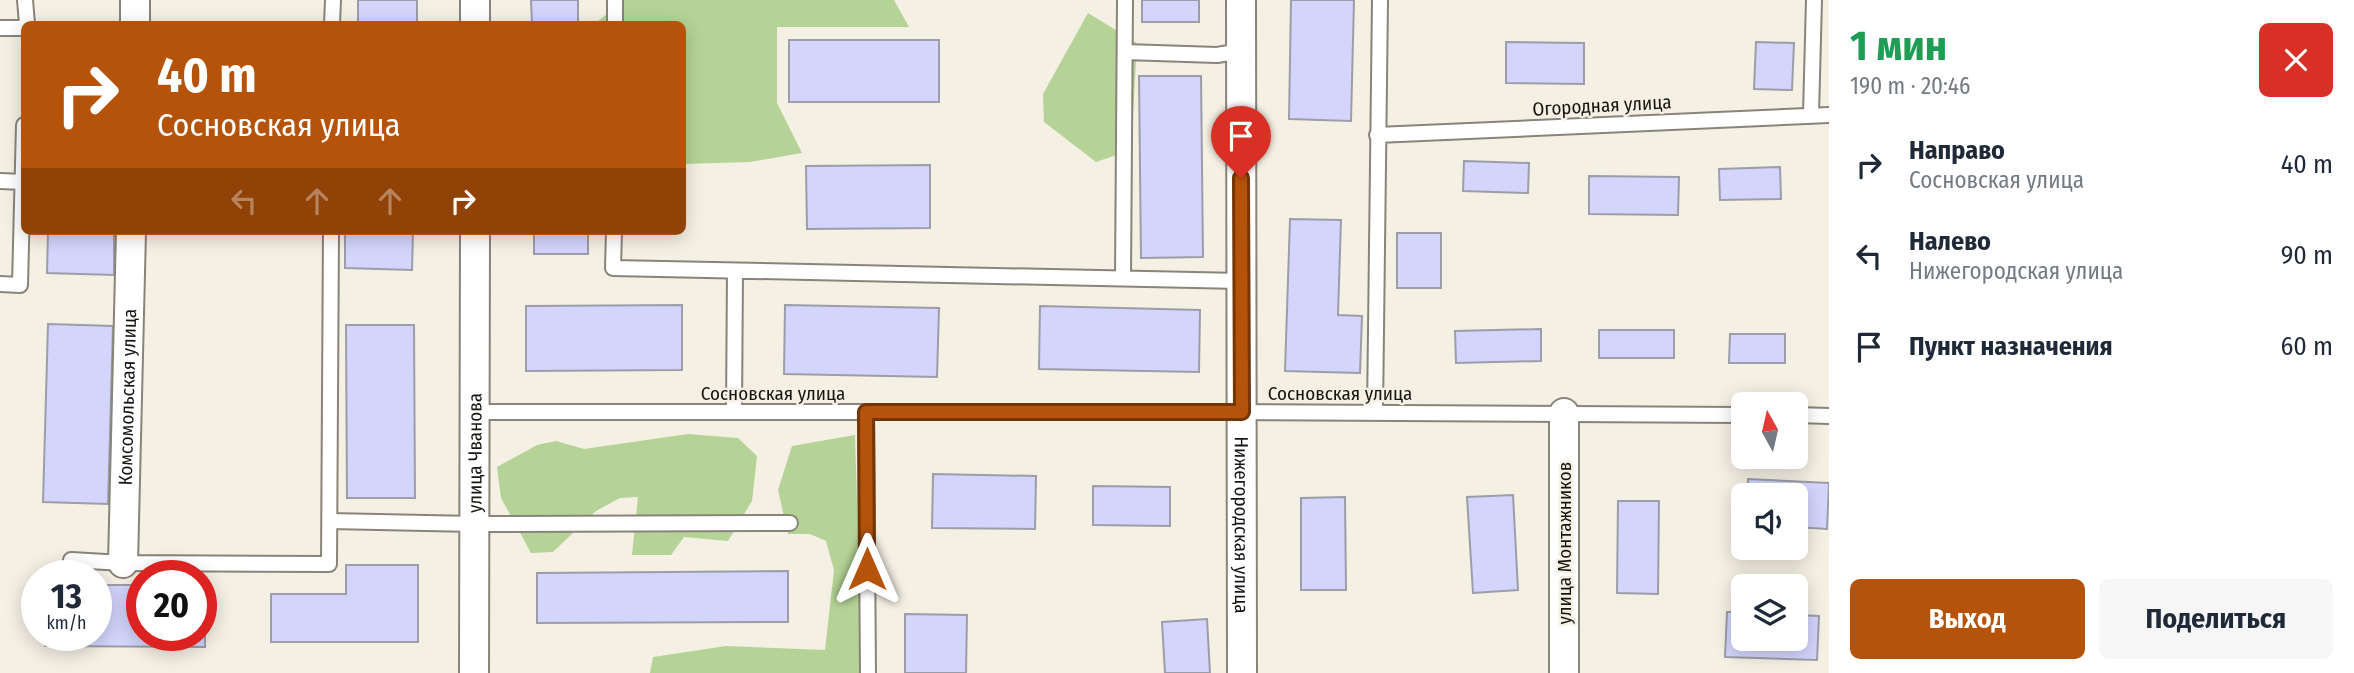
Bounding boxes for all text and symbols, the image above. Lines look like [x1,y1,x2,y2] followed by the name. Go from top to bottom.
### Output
[1850,21,1947,71] text: 1 мин
[2259,23,2333,97] button: close
[157,46,257,105] text: 40 m
[42,49,133,140] icon: right
[1850,72,1970,100] text: 190 m · 20:46
[1532,90,1672,121] street label: Огородная улица
[157,106,400,144] text: Сосновская улица
[1211,106,1271,178] pin
[1222,117,1260,155] icon: arrive
[1909,135,2005,166] text: Направо
[1850,146,1888,184] icon: right
[2281,149,2333,180] text: 40 m
[1909,166,2084,194] text: Сосновская улица
[225,182,263,220] icon: left
[298,182,336,220] icon: ahead
[371,182,409,220] icon: ahead
[444,182,482,220] icon: right
[1909,226,1991,257] text: Налево
[1850,237,1888,275] icon: left
[2281,240,2333,271] text: 90 m
[1909,257,2123,285] text: Нижегородская улица
[114,308,141,486] street label: Комсомольская улица
[1850,328,1888,366] icon: arrive
[1909,331,2113,362] text: Пункт назначения
[2280,331,2333,362] text: 60 m
[701,382,845,405] street label: Сосновская улица
[1268,382,1412,405] street label: Сосновская улица
[1731,392,1808,469] north arrow
[1731,392,1808,651] map controls
[463,393,487,513] street label: улица Чванова
[1230,436,1253,614] street label: Нижегородская улица
[1553,462,1576,624] street label: улица Монтажников
[1731,483,1808,560] button: sound
[830,532,904,606] position arrow
[126,560,217,651] speed limit sign: 20
[1731,574,1808,651] button: layers
[51,575,82,617] text: 13
[1850,579,2085,659] button: Выход
[2099,579,2333,659] button: Поделиться
[46,612,87,634] text: km/h

